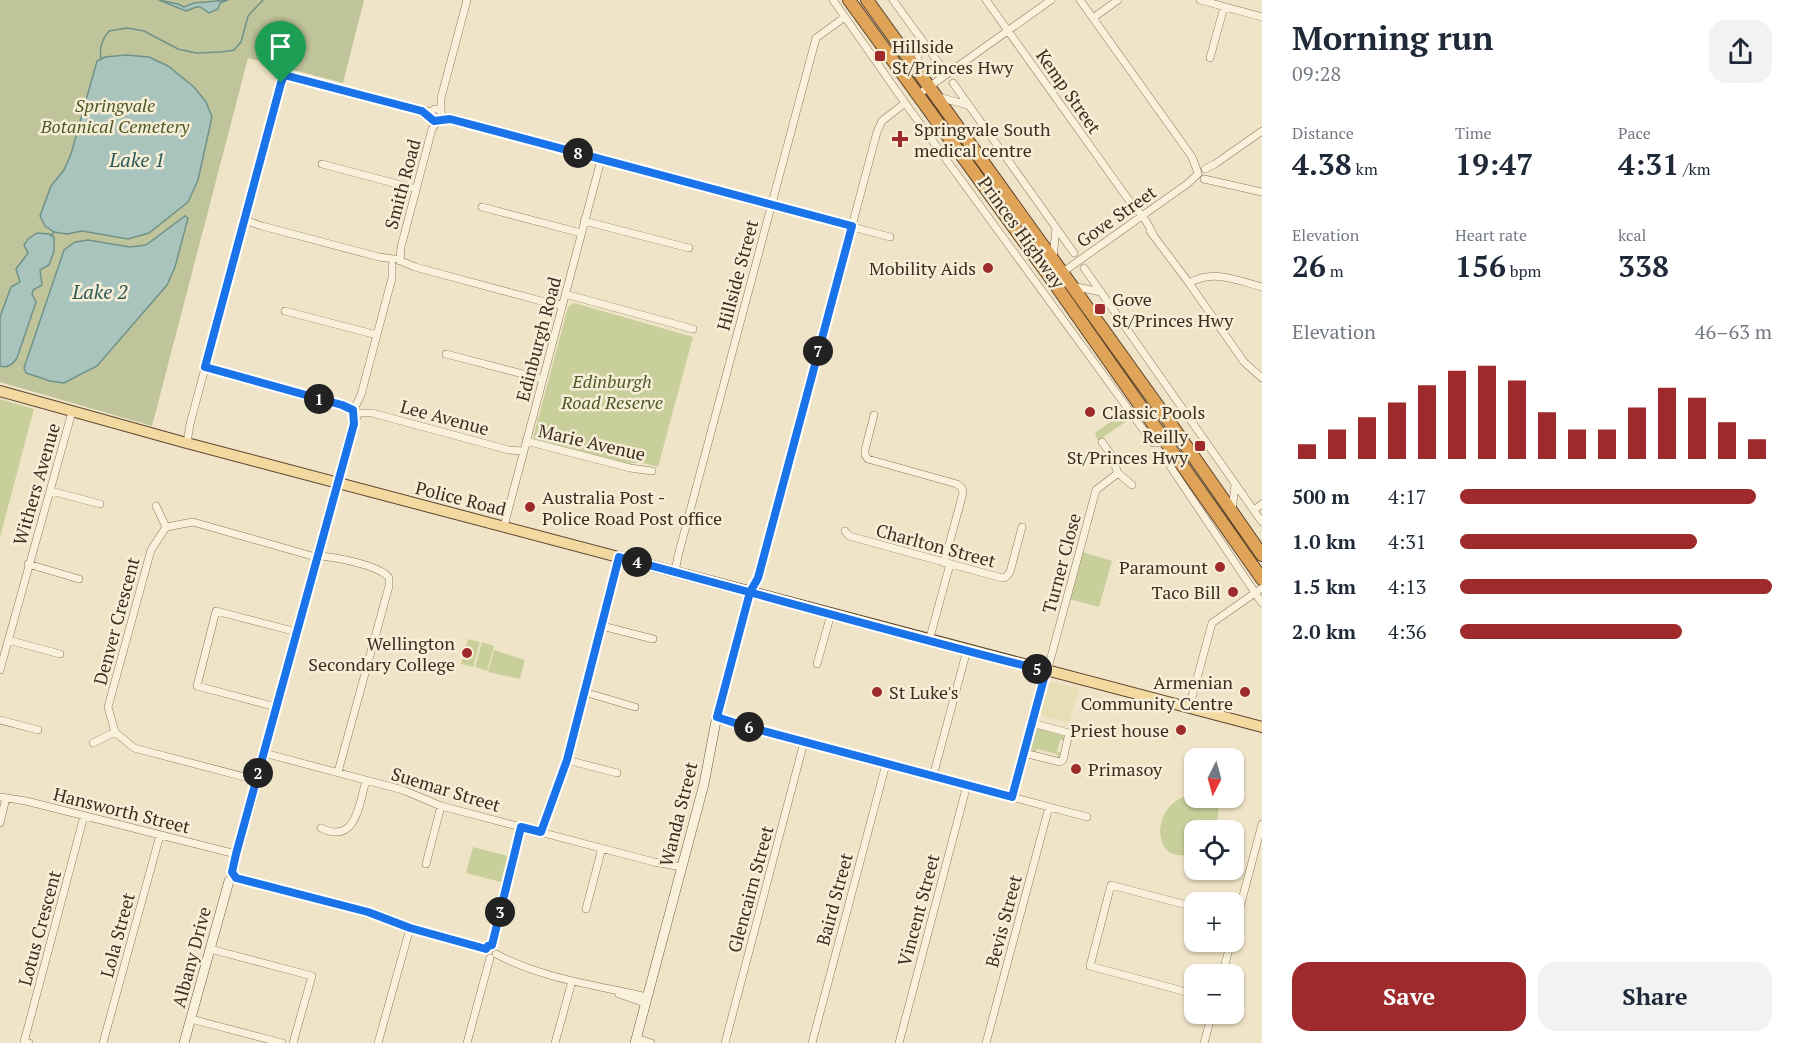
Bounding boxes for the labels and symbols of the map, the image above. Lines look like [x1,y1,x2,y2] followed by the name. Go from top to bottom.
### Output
[255,21,306,83] pin
[892,34,1014,79] place label: Hillside St/Princes Hwy
[1031,44,1107,138] street label: Kemp Street
[873,49,887,63] marker: Hillside St/Princes Hwy
[40,93,190,138] park label: Springvale Botanical Cemetery
[914,117,1051,162] place label: Springvale South medical centre
[891,130,909,148] marker: Springvale South medical centre
[378,136,426,232] street label: Smith Road
[563,138,593,168] pin: 8
[108,146,165,173] water label: Lake 1
[973,171,1071,294] street label: Princes Highway
[1071,180,1161,252] street label: Gove Street
[711,217,763,333] street label: Hillside Street
[869,256,976,280] place label: Mobility Aids
[981,261,995,275] marker: Mobility Aids
[510,274,566,404] street label: Edinburgh Road
[71,278,128,305] water label: Lake 2
[1112,287,1234,332] place label: Gove St/Princes Hwy
[1093,302,1107,316] marker: Gove St/Princes Hwy
[803,336,833,366] pin: 7
[560,369,663,414] park label: Edinburgh Road Reserve
[304,384,334,414] pin: 1
[398,394,492,440] street label: Lee Avenue
[1102,400,1205,424] place label: Classic Pools
[1083,405,1097,419] marker: Classic Pools
[536,418,648,466] street label: Marie Avenue
[7,420,65,548] street label: Withers Avenue
[1067,424,1189,469] place label: Reilly St/Princes Hwy
[1193,439,1207,453] marker: Reilly St/Princes Hwy
[413,475,509,521] street label: Police Road
[542,485,722,530] place label: Australia Post - Police Road Post office
[523,500,537,514] marker: Australia Post - Police Road Post office
[1036,510,1086,616] street label: Turner Close
[873,517,999,573] street label: Charlton Street
[622,547,652,577] pin: 4
[87,554,145,688] street label: Denver Crescent
[1119,555,1208,579] place label: Paramount
[1213,560,1227,574] marker: Paramount
[1152,580,1221,604] place label: Taco Bill
[1226,585,1240,599] marker: Taco Bill
[308,631,455,676] place label: Wellington Secondary College
[460,646,474,660] marker: Wellington Secondary College
[1022,654,1052,684] pin: 5
[1081,670,1233,715] place label: Armenian Community Centre
[889,680,959,704] place label: St Luke's
[870,685,884,699] marker: St Luke's
[1238,685,1252,699] marker: Armenian Community Centre
[734,712,764,742] pin: 6
[1070,718,1169,742] place label: Priest house
[1174,723,1188,737] marker: Priest house
[1184,748,1244,808] north arrow
[1088,757,1163,781] place label: Primasoy
[243,758,273,788] pin: 2
[653,759,703,869] street label: Wanda Street
[388,761,504,817] street label: Suemar Street
[1069,762,1083,776] marker: Primasoy
[51,781,193,839] street label: Hansworth Street
[722,823,779,955] street label: Glencairn Street
[810,850,858,948] street label: Baird Street
[891,851,945,969] street label: Vincent Street
[12,867,66,988] street label: Lotus Crescent
[979,872,1027,970] street label: Bevis Street
[94,890,140,980] street label: Lola Street
[485,897,515,927] pin: 3
[166,904,216,1010] street label: Albany Drive

